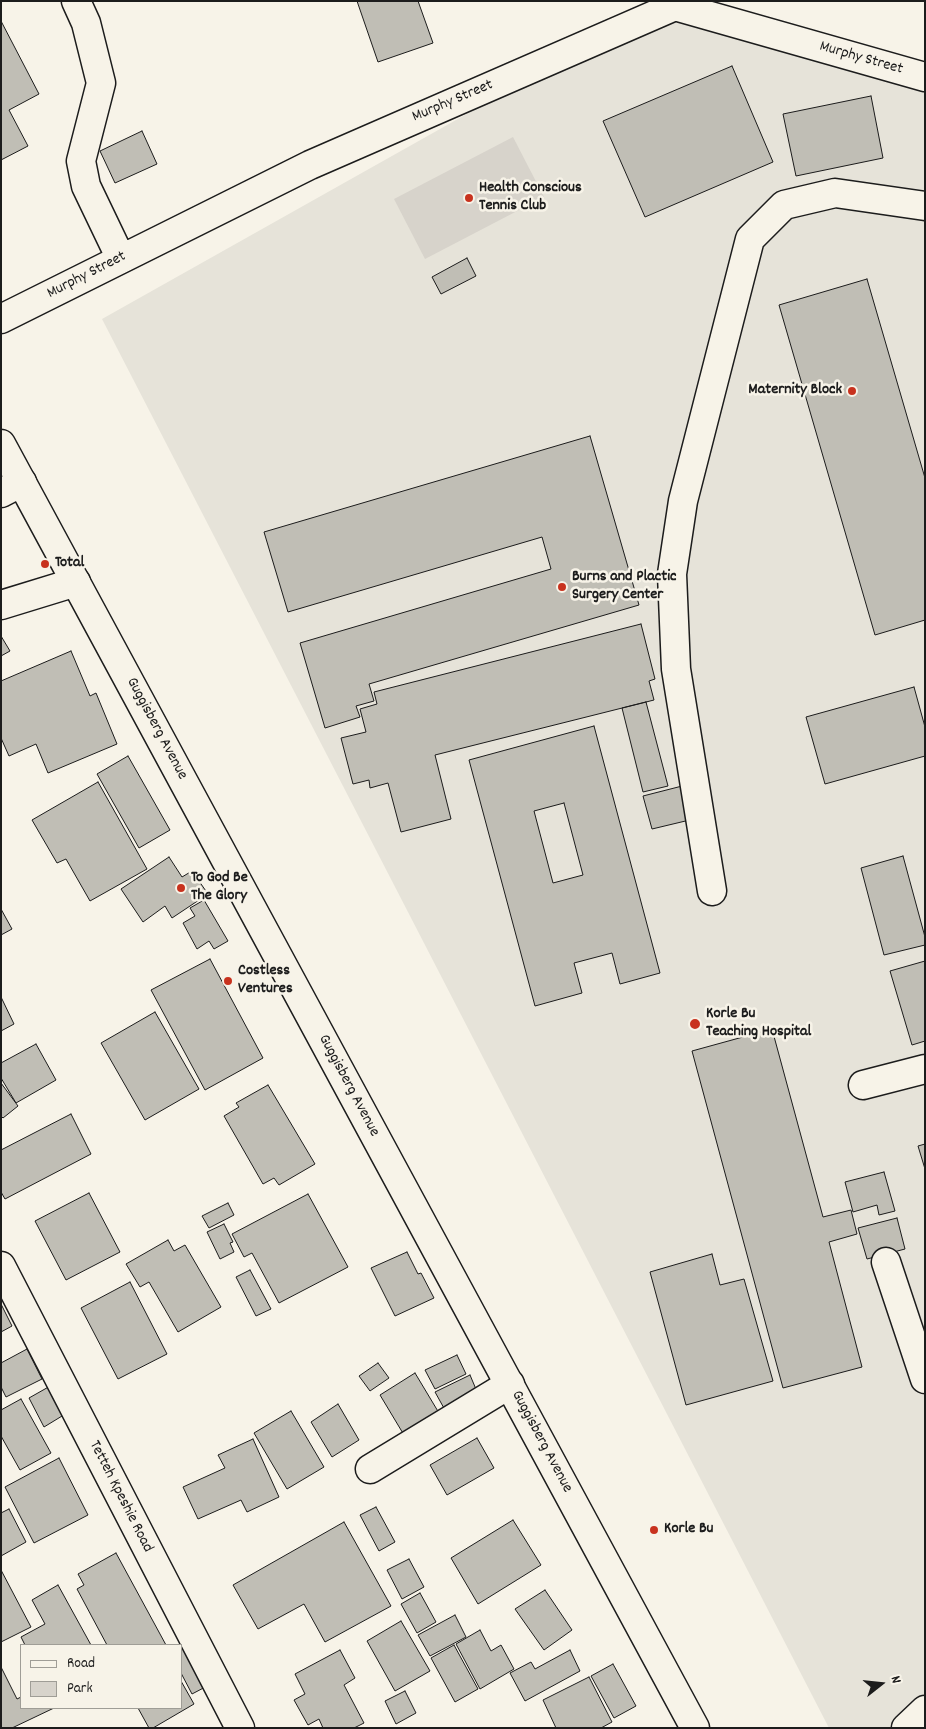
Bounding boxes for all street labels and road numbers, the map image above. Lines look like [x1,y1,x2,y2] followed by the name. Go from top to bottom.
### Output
[817,38,905,80] street label: Murphy Street
[410,76,496,128] street label: Murphy Street
[44,248,130,304] street label: Murphy Street
[121,675,191,783] street label: Guggisberg Avenue
[313,1032,383,1140] street label: Guggisberg Avenue
[506,1388,576,1496] street label: Guggisberg Avenue
[84,1438,156,1556] street label: Tetteh Kpeshie Road

